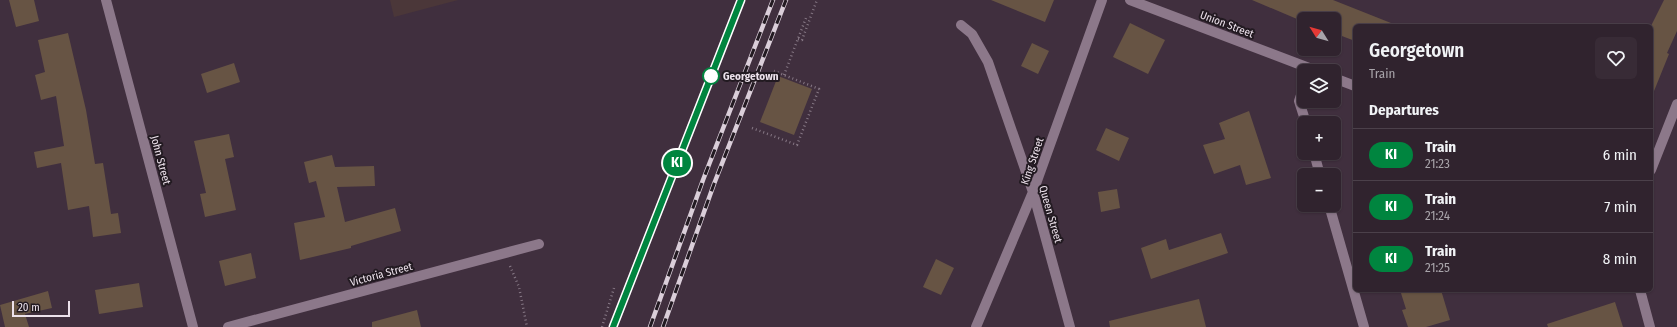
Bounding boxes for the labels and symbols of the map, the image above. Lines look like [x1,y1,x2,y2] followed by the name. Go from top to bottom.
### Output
[1198,8,1256,41] street label: Union Street
[1297,12,1341,56] north arrow
[702,67,720,85] marker: Georgetown
[723,70,779,83] place label: Georgetown
[148,134,173,186] street label: John Street
[1018,135,1047,187] street label: King Street
[659,150,695,176] line badge: KI
[1036,184,1065,245] street label: Queen Street
[349,260,414,289] street label: Victoria Street
[12,299,70,318] scale bar

